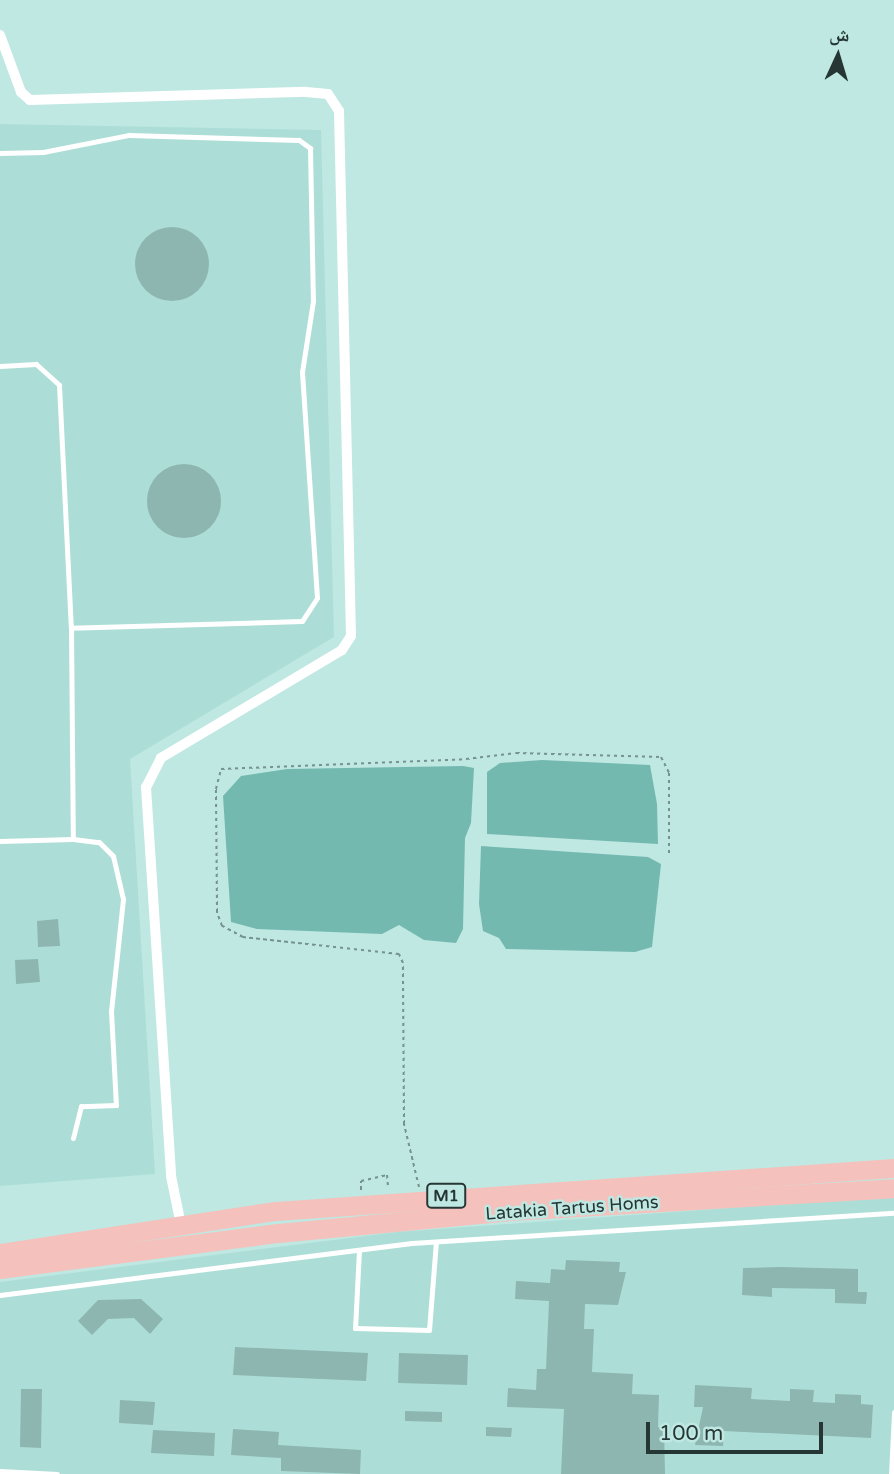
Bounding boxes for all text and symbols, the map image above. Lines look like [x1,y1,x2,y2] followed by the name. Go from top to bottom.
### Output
[803,21,873,91] north arrow
[829,23,850,47] text: ش
[425,1184,467,1208] road number: M1
[485,1191,659,1225] street label: Latakia Tartus Homs
[649,1408,826,1452] scale bar
[659,1421,723,1446] text: 100 m

